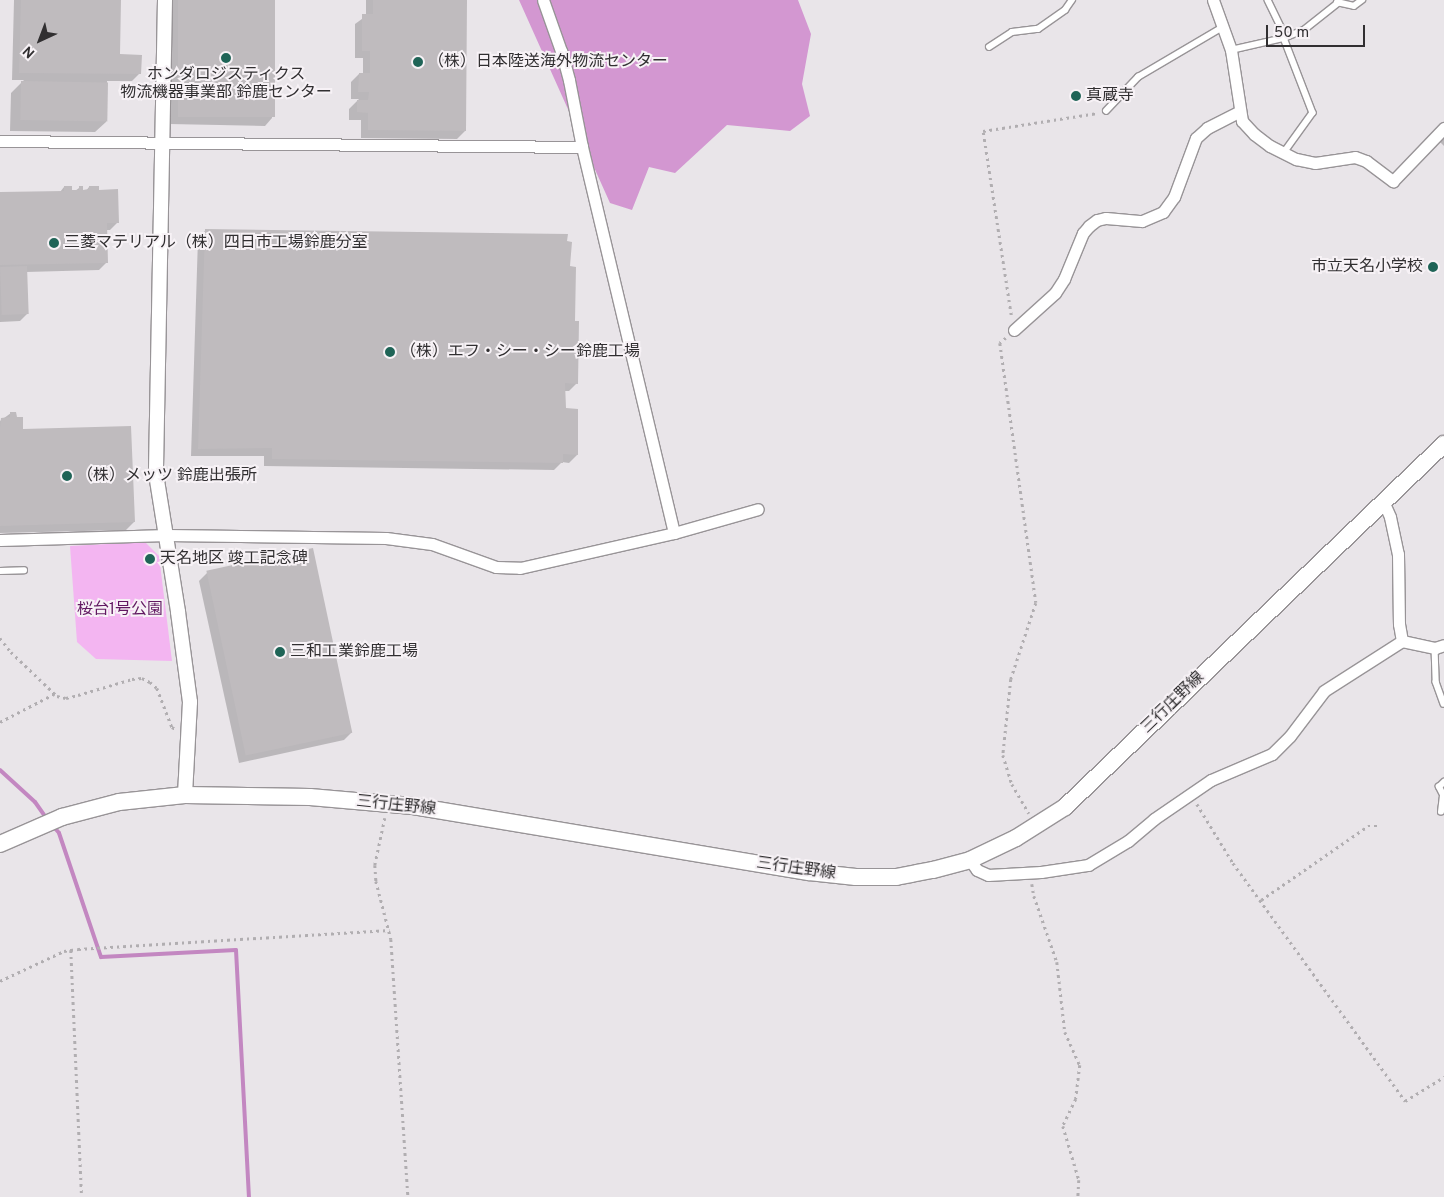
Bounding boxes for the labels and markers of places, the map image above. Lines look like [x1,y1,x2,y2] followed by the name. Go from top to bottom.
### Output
[220,52,232,64] marker: ホンダロジスティクス 物流機器事業部 鈴鹿センター
[428,52,668,72] place label: （株）日本陸送海外物流センター
[412,56,424,68] marker: （株）日本陸送海外物流センター
[120,65,332,103] place label: ホンダロジスティクス 物流機器事業部 鈴鹿センター
[1086,86,1134,106] place label: 真蔵寺
[1070,90,1082,102] marker: 真蔵寺
[64,233,368,253] place label: 三菱マテリアル（株）四日市工場鈴鹿分室
[48,237,60,249] marker: 三菱マテリアル（株）四日市工場鈴鹿分室
[1311,257,1423,277] place label: 市立天名小学校
[1427,261,1439,273] marker: 市立天名小学校
[400,342,640,362] place label: （株）エフ・シー・シー鈴鹿工場
[384,346,396,358] marker: （株）エフ・シー・シー鈴鹿工場
[77,466,257,486] place label: （株）メッツ 鈴鹿出張所
[61,470,73,482] marker: （株）メッツ 鈴鹿出張所
[160,549,308,569] place label: 天名地区 竣工記念碑
[144,553,156,565] marker: 天名地区 竣工記念碑
[290,642,418,662] place label: 三和工業鈴鹿工場
[274,646,286,658] marker: 三和工業鈴鹿工場

